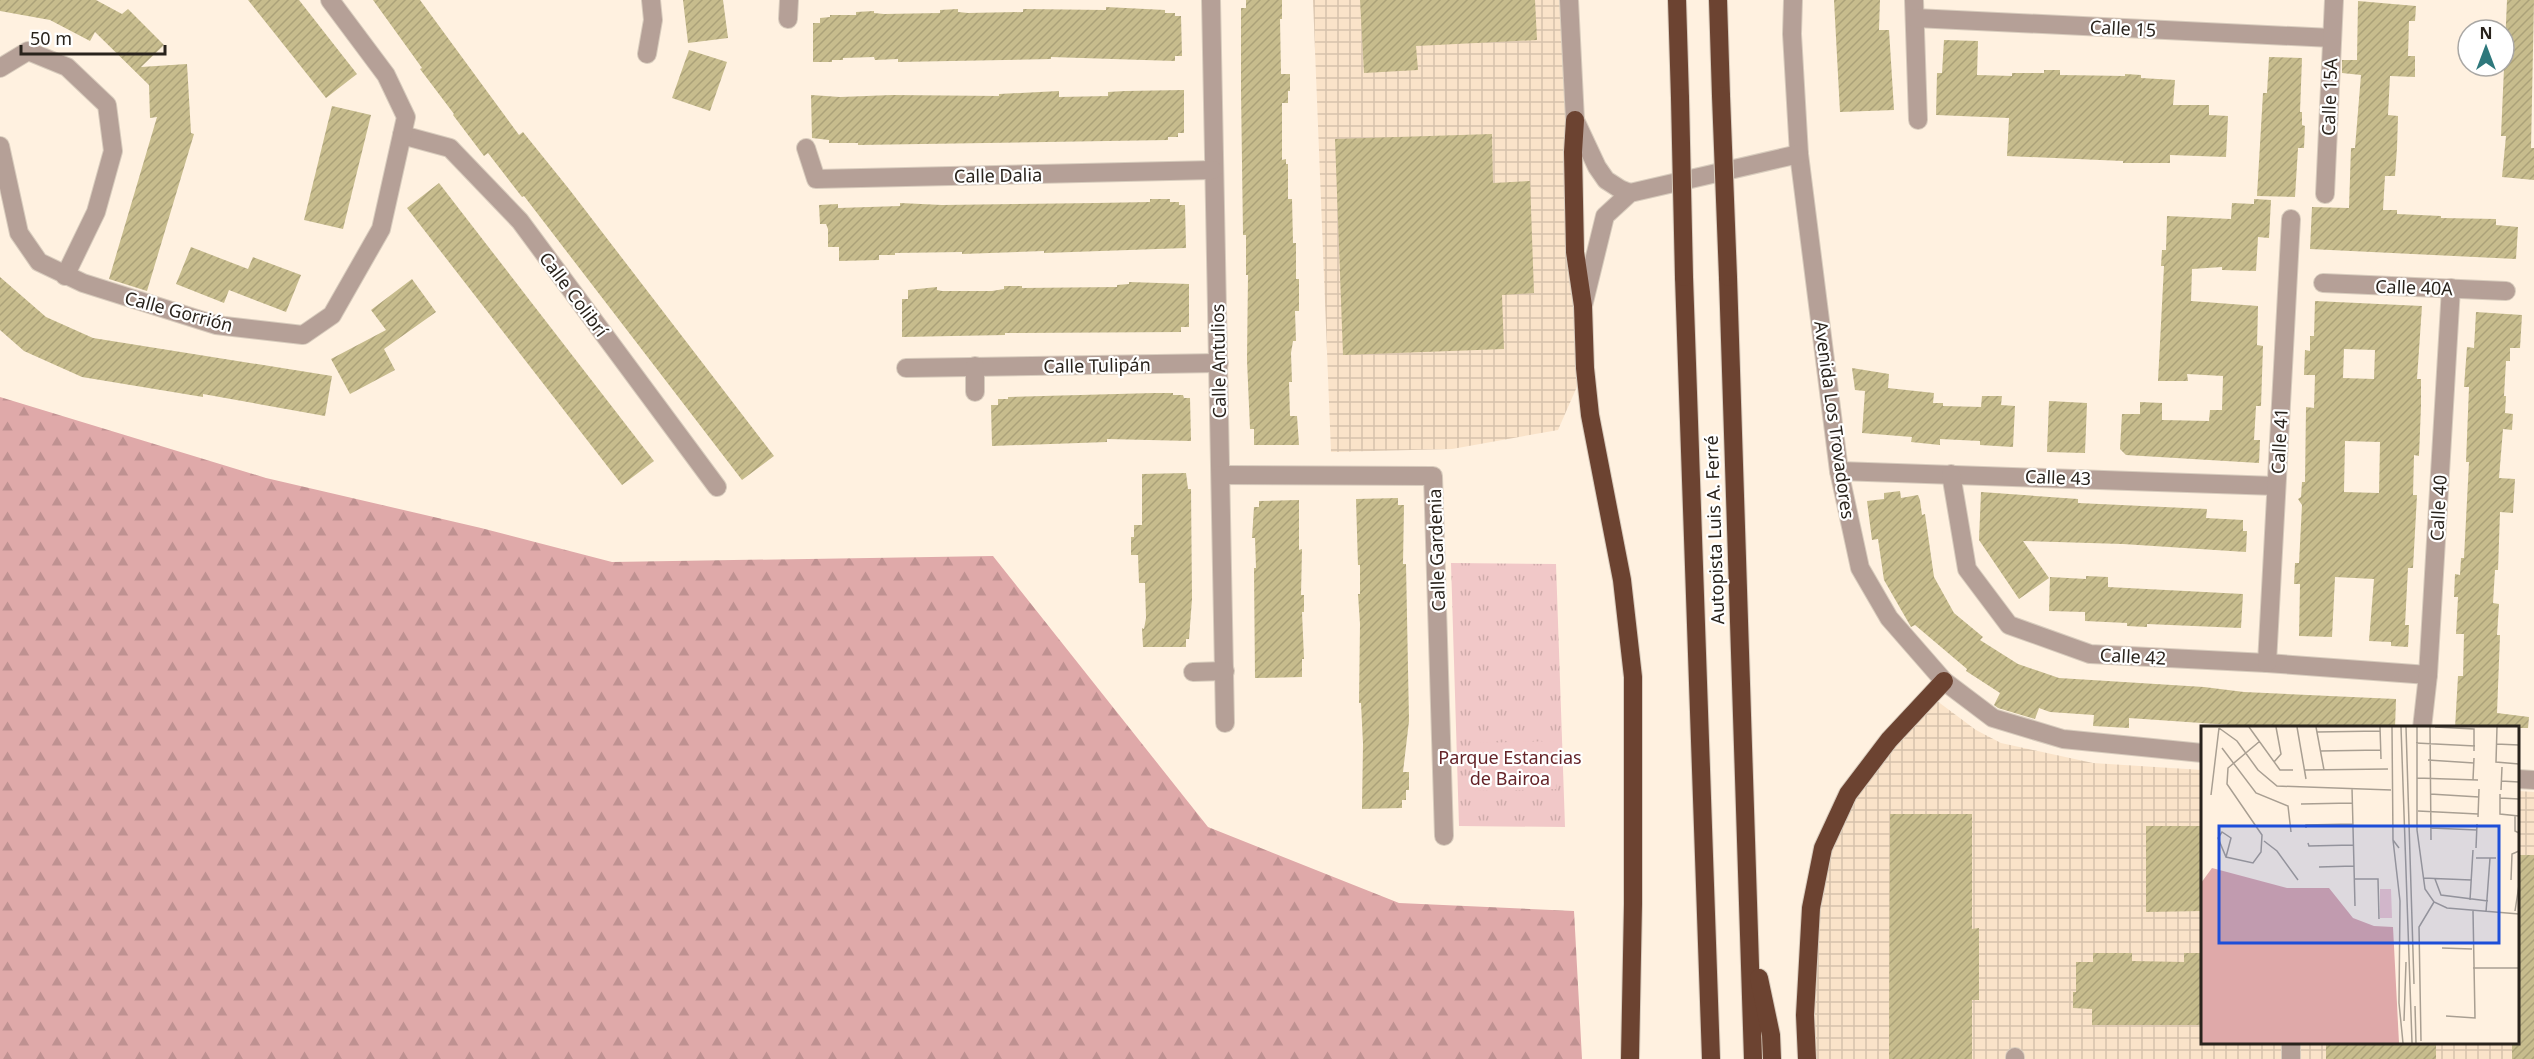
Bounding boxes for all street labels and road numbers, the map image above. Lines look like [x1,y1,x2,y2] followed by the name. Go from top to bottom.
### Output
[2089,14,2157,42] street label: Calle 15
[2316,57,2342,136] street label: Calle 15A
[954,162,1042,188] street label: Calle Dalia
[534,247,614,342] street label: Calle Colibrí
[2375,274,2454,300] street label: Calle 40A
[122,285,236,337] street label: Calle Gorrión
[1205,303,1231,419] street label: Calle Antulios
[1809,319,1861,521] street label: Avenida Los Trovadores
[1043,352,1151,378] street label: Calle Tulipán
[2265,407,2293,475] street label: Calle 41
[1699,435,1729,625] street label: Autopista Luis A. Ferré
[2025,464,2091,490] street label: Calle 43
[2424,474,2452,542] street label: Calle 40
[1422,488,1450,612] street label: Calle Gardenia
[2099,642,2167,670] street label: Calle 42

